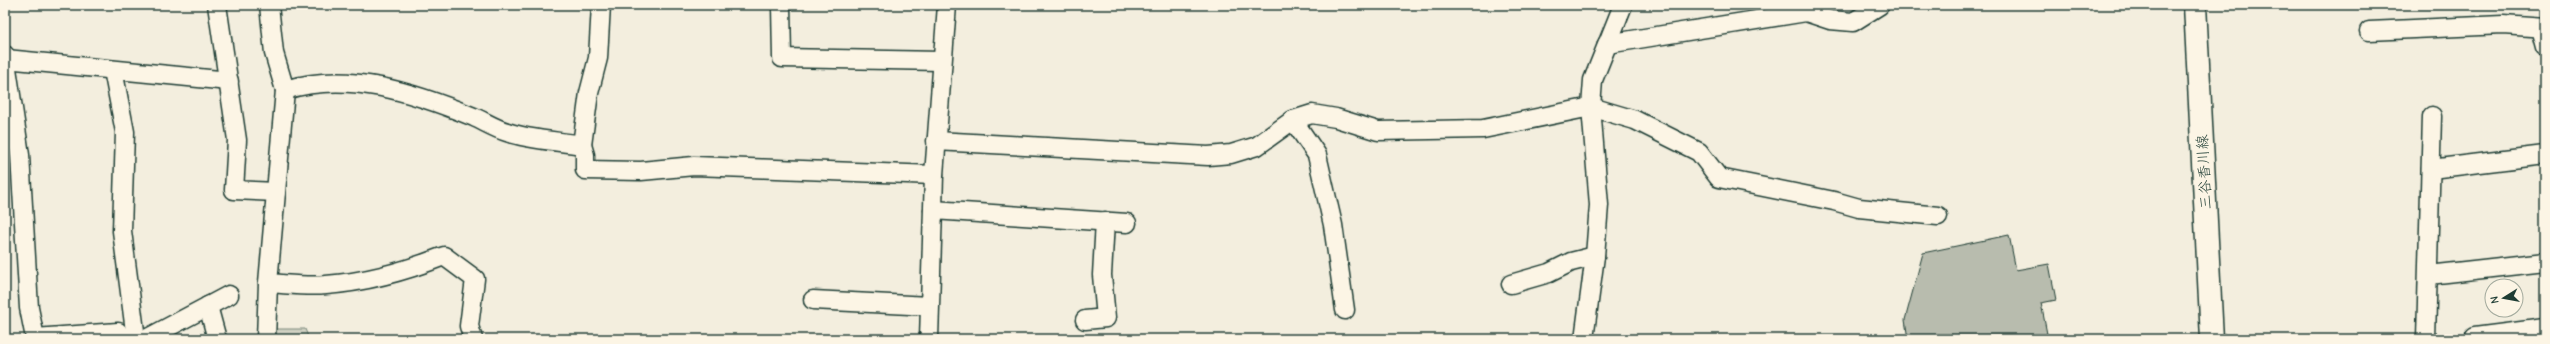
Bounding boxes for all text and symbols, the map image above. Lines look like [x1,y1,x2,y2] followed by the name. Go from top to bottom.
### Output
[2193,134,2215,210] street label: 三谷香川線
[2484,278,2524,318] north arrow
[2488,295,2502,305] text: N

